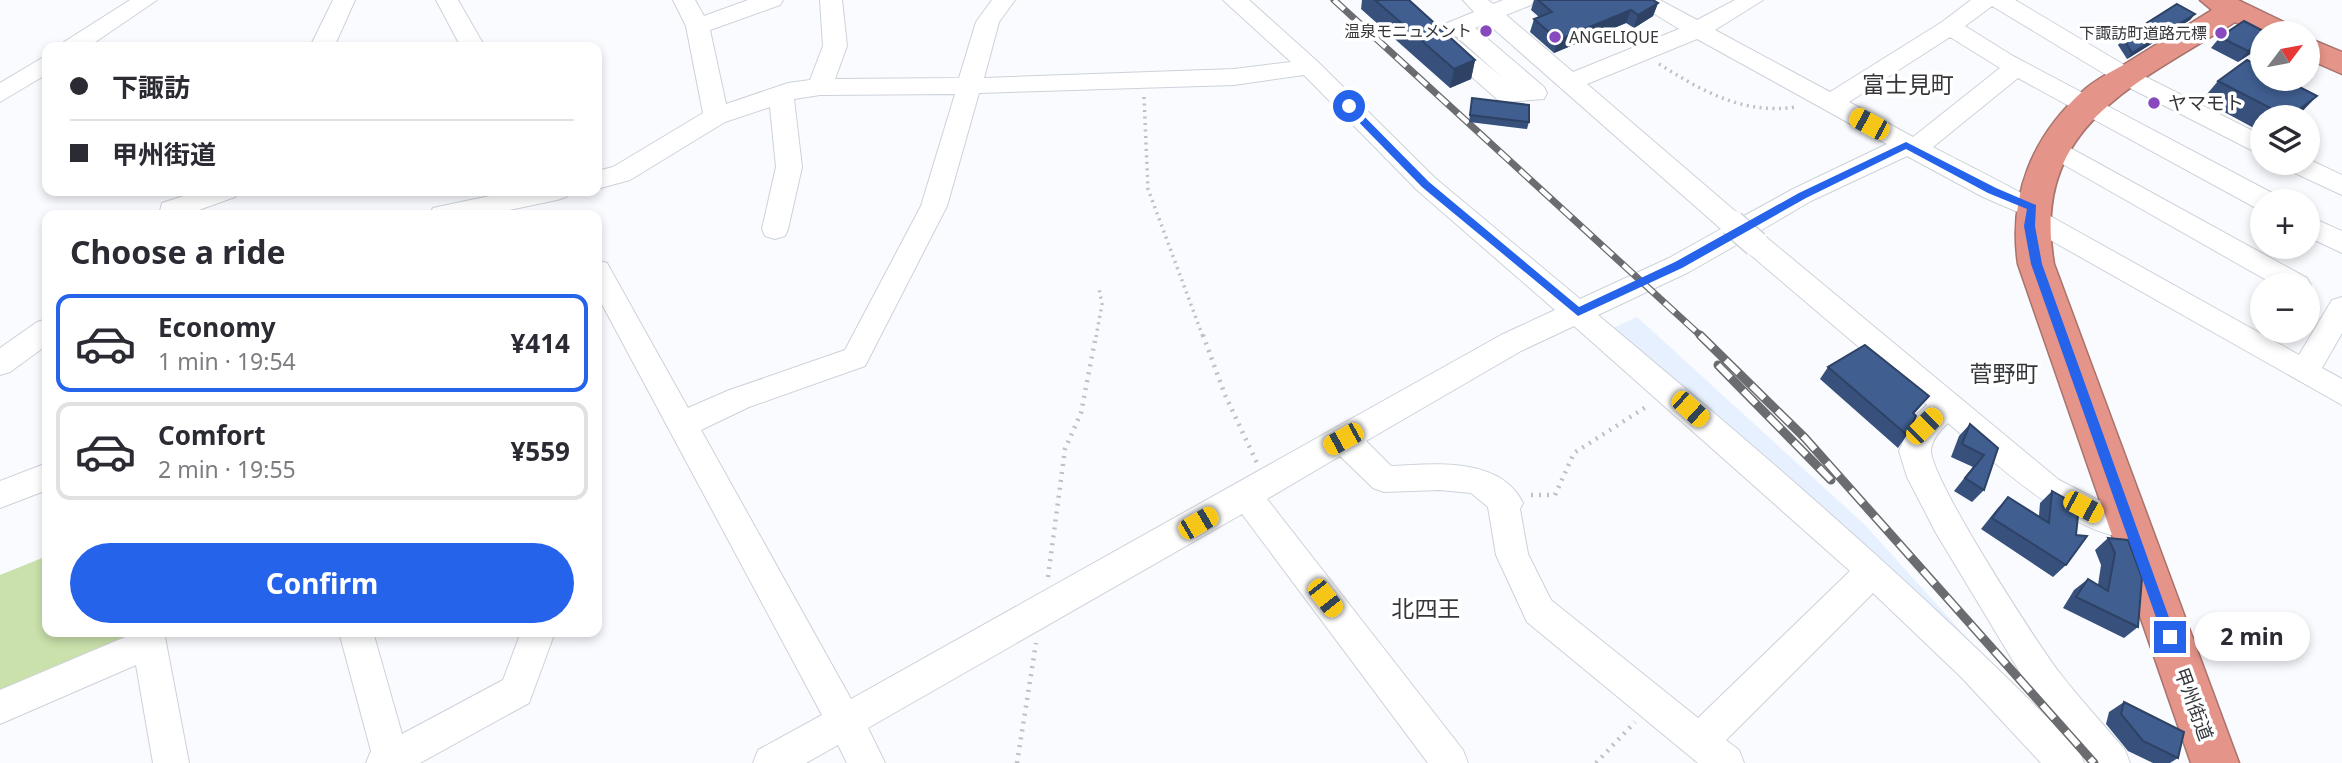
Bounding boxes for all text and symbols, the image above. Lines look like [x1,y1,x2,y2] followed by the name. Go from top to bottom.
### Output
[1344,20,1472,42] place label: 温泉モニュメント
[2250,21,2320,91] north arrow
[2250,21,2320,343] map controls
[2079,22,2207,44] place label: 下諏訪町道路元標
[1478,23,1494,39] marker: 温泉モニュメント
[2213,25,2229,41] marker: 下諏訪町道路元標
[1569,26,1659,48] place label: ANGELIQUE
[1547,29,1563,45] marker: ANGELIQUE
[1862,68,1954,100] district label: 富士見町
[112,69,190,105] text: 下諏訪
[1333,90,1365,122] route start
[2168,90,2244,116] place label: ヤマモト
[2146,95,2162,111] marker: ヤマモト
[1846,105,1893,143] car
[2250,105,2320,175] button: layers
[112,136,216,172] text: 甲州街道
[2250,189,2320,259] button: +
[70,230,286,273] text: Choose a ride
[2250,273,2320,343] button: −
[158,309,276,345] text: Economy
[74,312,137,375] icon: car
[511,325,570,361] text: ¥414
[158,345,296,377] text: 1 min · 19:54
[1970,357,2039,389] district label: 菅野町
[1668,387,1713,431] car
[1902,404,1947,448] car
[158,417,266,453] text: Comfort
[74,420,137,483] icon: car
[1320,420,1367,458] car
[511,433,570,469] text: ¥559
[158,453,296,485] text: 2 min · 19:55
[2060,488,2107,526] car
[1175,503,1222,543] car
[70,543,574,623] button: Confirm
[1304,575,1347,621] car
[1392,592,1461,624] district label: 北四王
[2194,612,2310,662] callout: 2 min
[2220,620,2284,652] text: 2 min
[2154,621,2186,653] route end
[2169,664,2219,744] street label: 甲州街道

